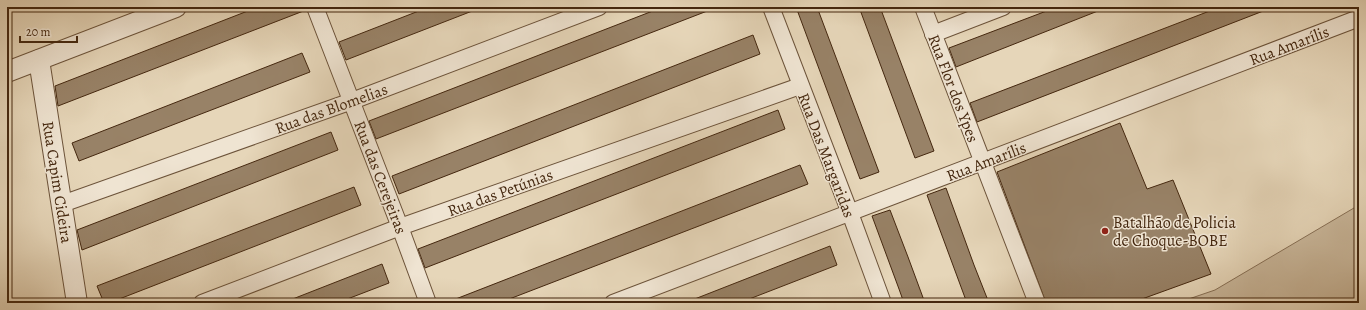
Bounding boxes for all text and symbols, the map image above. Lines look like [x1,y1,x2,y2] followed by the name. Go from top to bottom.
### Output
[20,18,77,44] scale bar
[1246,21,1332,71] street label: Rua Amarílis
[26,24,50,40] text: 20 m
[922,31,984,146] street label: Rua Flor dos Ypes
[272,78,391,140] street label: Rua das Blomelias
[792,90,860,221] street label: Rua Das Margaridas
[348,118,412,237] street label: Rua das Cerejeiras
[36,119,78,245] street label: Rua Capim Cideira
[943,137,1029,187] street label: Rua Amarílis
[445,164,556,222] street label: Rua das Petúnias
[1113,212,1236,252] place label: Batalhão de Policia de Choque-BOBE
[1100,226,1110,236] marker: Batalhão de Policia de Choque-BOBE

